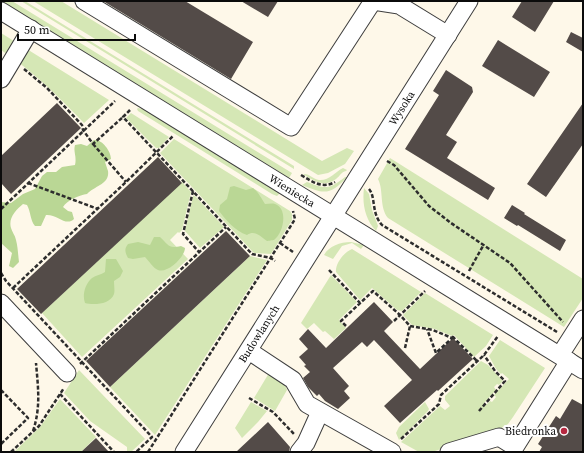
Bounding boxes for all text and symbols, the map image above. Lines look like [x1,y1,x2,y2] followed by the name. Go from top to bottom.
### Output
[18,16,135,42] scale bar
[24,22,50,38] text: 50 m
[385,88,418,128] street label: Wysoka
[266,171,318,211] street label: Wieniecka
[235,301,283,365] street label: Budowlanych
[505,424,556,439] place label: Biedronka
[559,426,569,436] marker: Biedronka

